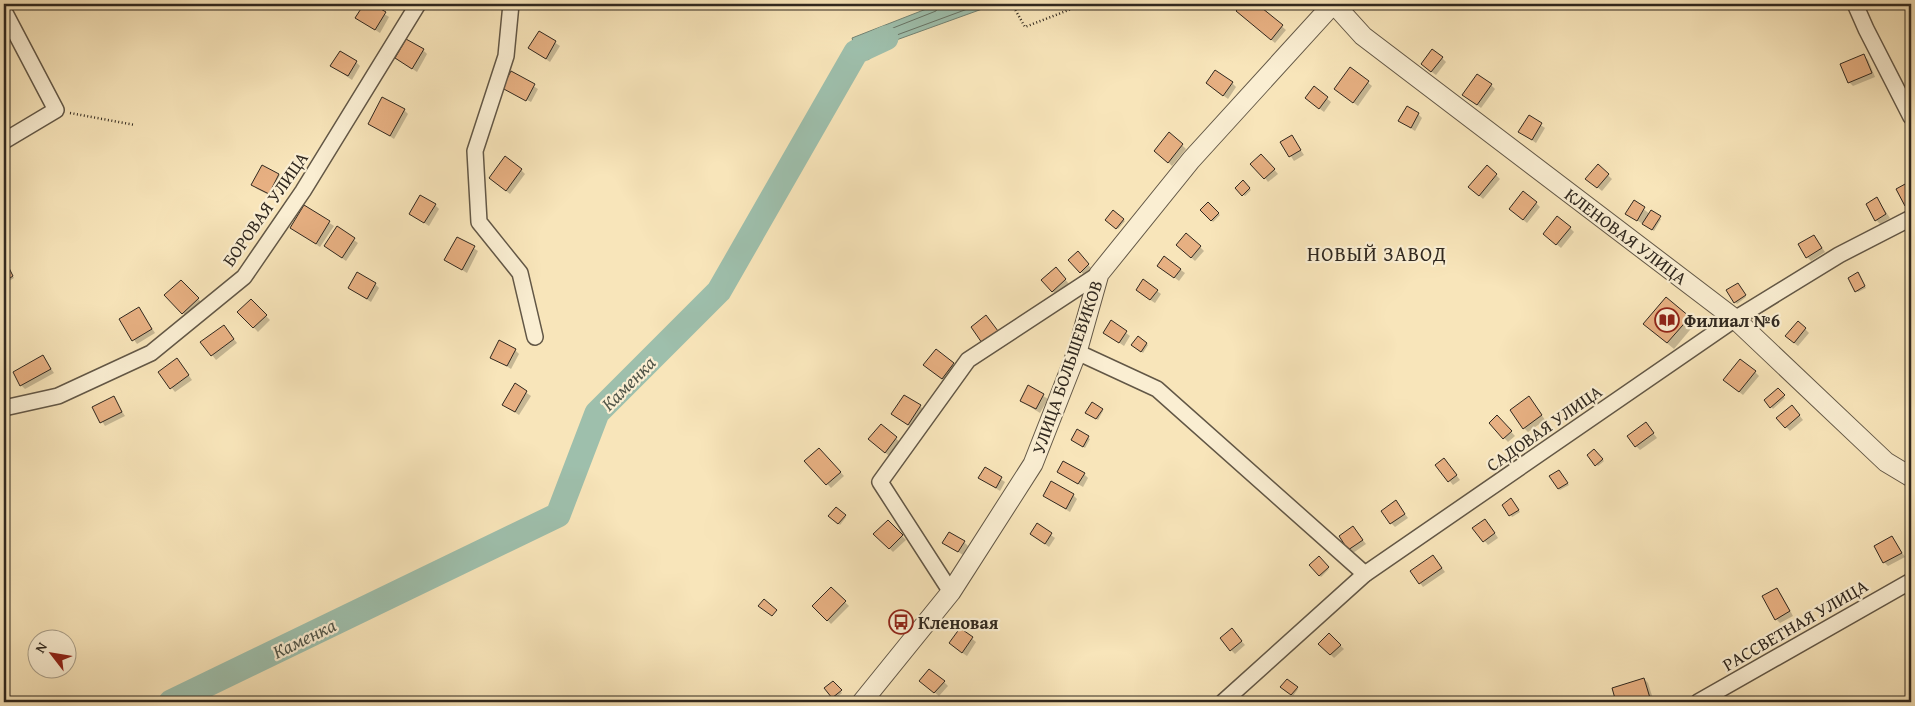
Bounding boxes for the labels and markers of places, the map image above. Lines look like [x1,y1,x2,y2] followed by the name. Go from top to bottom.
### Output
[1654,307,1680,333] library icon: Филиал №6
[1684,307,1780,334] place label: Филиал №6
[888,609,914,635] bus stop icon: Кленовая
[918,609,999,636] place label: Кленовая

